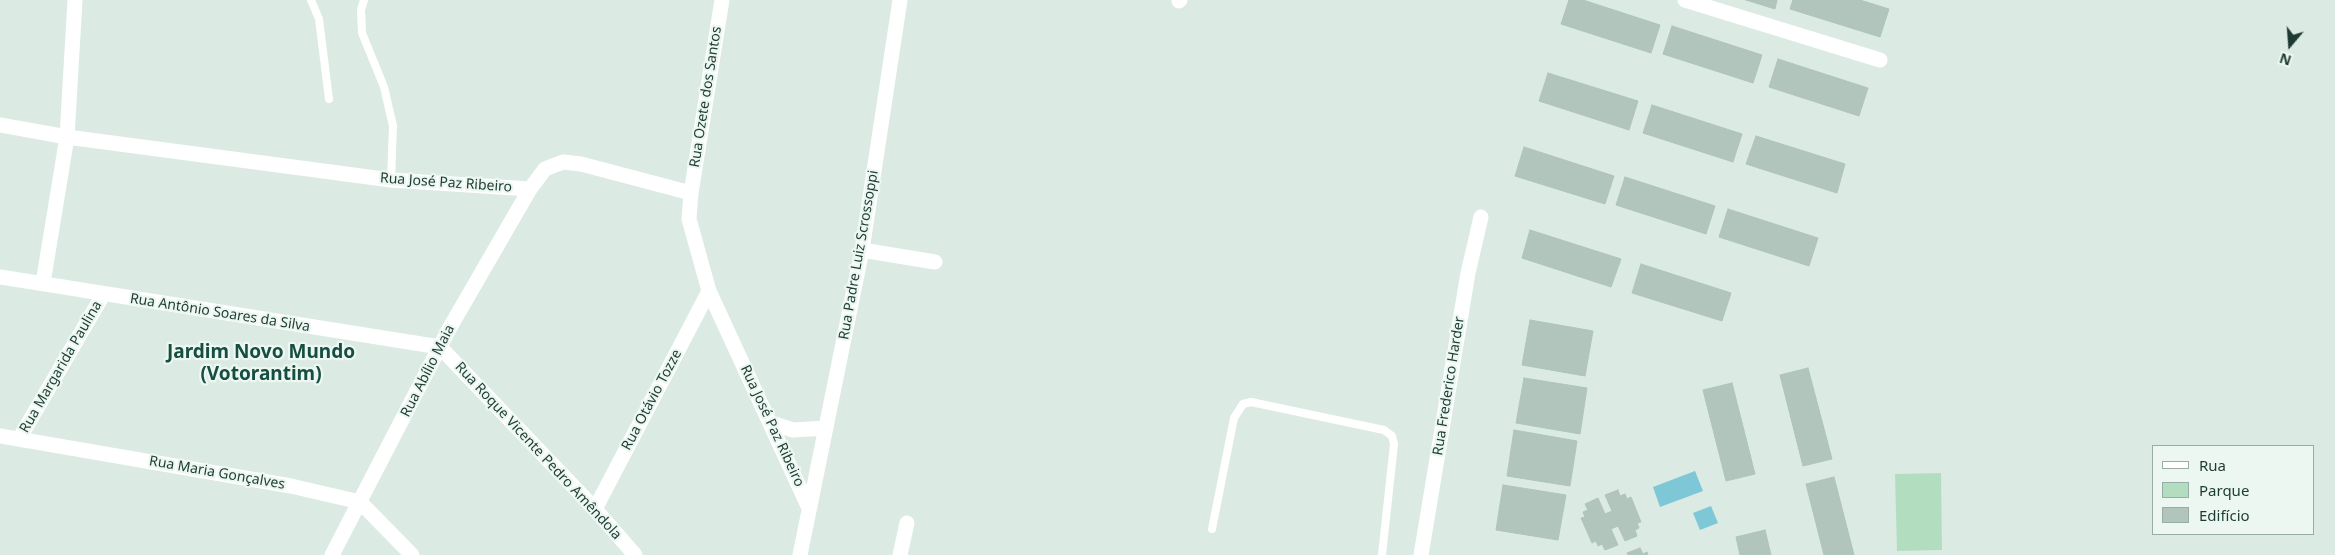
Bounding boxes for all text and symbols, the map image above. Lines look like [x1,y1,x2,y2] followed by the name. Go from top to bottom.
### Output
[2265,20,2315,70] north arrow
[687,25,725,169] street label: Rua Ozete dos Santos
[2277,49,2294,71] text: N
[836,169,882,341] street label: Rua Padre Luiz Scrossoppi
[379,170,513,196] street label: Rua José Paz Ribeiro
[129,290,311,336] street label: Rua Antônio Soares da Silva
[16,298,106,436] street label: Rua Margarida Paulina
[1430,315,1468,457] street label: Rua Frederico Harder
[398,322,458,420] street label: Rua Abílio Maia
[167,342,355,386] district label: Jardim Novo Mundo (Votorantim)
[618,347,686,453] street label: Rua Otávio Tozze
[451,359,625,543] street label: Rua Roque Vicente Pedro Amêndola
[736,362,808,490] street label: Rua José Paz Ribeiro
[2152,445,2315,535] legend
[148,453,286,493] street label: Rua Maria Gonçalves
[2199,455,2226,475] text: Rua
[2199,480,2249,500] text: Parque
[2199,505,2250,525] text: Edifício

